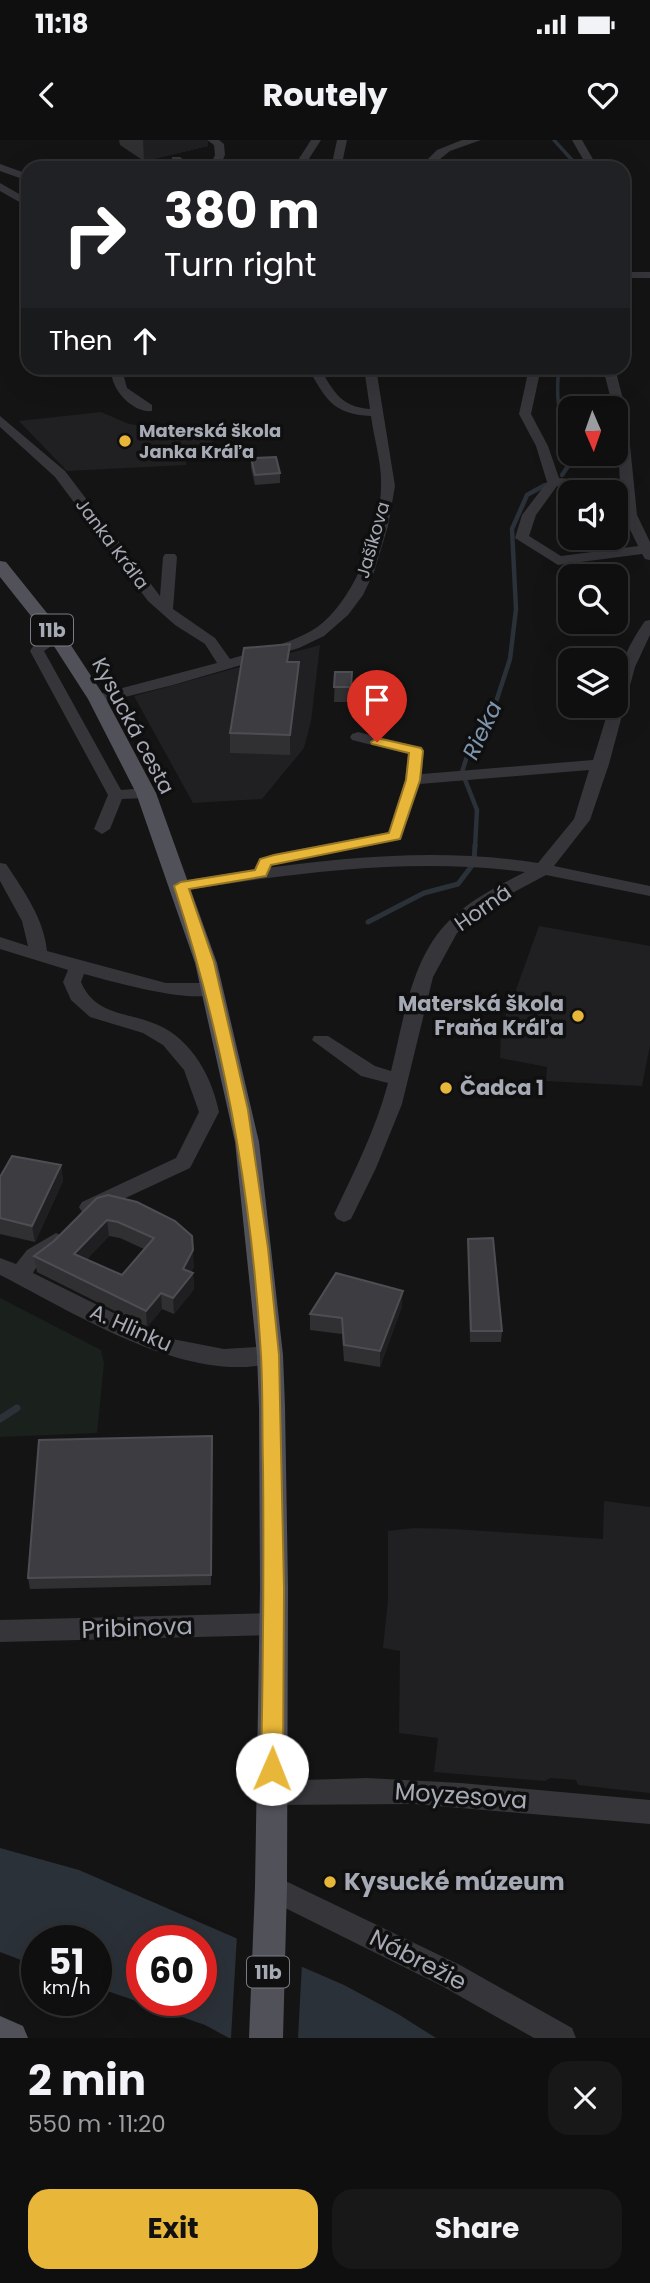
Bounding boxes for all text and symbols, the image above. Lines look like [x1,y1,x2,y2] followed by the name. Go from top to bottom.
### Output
[35,6,89,42] text: 11:18
[262,72,388,117] text: Routely
[28,76,66,114] icon: back
[584,76,622,114] icon: heart
[164,177,320,245] text: 380 m
[49,189,140,280] icon: right
[164,242,316,287] text: Turn right
[126,322,164,360] icon: ahead
[49,323,112,359] text: Then
[558,396,628,466] north arrow
[558,396,628,718] map controls
[139,418,281,464] place label: Materská škola Janka Kráľa
[117,433,133,449] marker: Materská škola Janka Kráľa
[558,480,628,550] button: sound
[70,493,155,594] street label: Janka Kráľa
[350,499,395,581] street label: Jašíkova
[558,564,628,634] button: search
[31,615,73,645] road number: 11b
[558,648,628,718] button: layers
[85,652,182,799] street label: Kysucká cesta
[347,670,407,742] pin
[358,681,396,719] icon: arrive
[455,695,509,765] water label: Rieka
[448,878,517,938] street label: Horná
[398,989,564,1042] place label: Materská škola Fraňa Kráľa
[570,1008,586,1024] marker: Materská škola Fraňa Kráľa
[460,1073,544,1102] place label: Čadca 1
[438,1080,454,1096] marker: Čadca 1
[86,1297,177,1358] street label: A. Hlinku
[81,1609,193,1646] street label: Pribinova
[235,1732,309,1806] position arrow
[394,1774,528,1817] street label: Moyzesova
[344,1865,565,1898] place label: Kysucké múzeum
[322,1874,338,1890] marker: Kysucké múzeum
[364,1921,472,1998] street label: Nábrežie
[126,1925,217,2016] speed limit sign: 60
[49,1937,84,1986] text: 51
[247,1956,289,1988] road number: 11b
[43,1975,90,2000] text: km/h
[28,2051,146,2110] text: 2 min
[548,2061,622,2135] button: close
[28,2108,166,2140] text: 550 m · 11:20
[28,2189,318,2269] button: Exit
[332,2189,622,2269] button: Share

